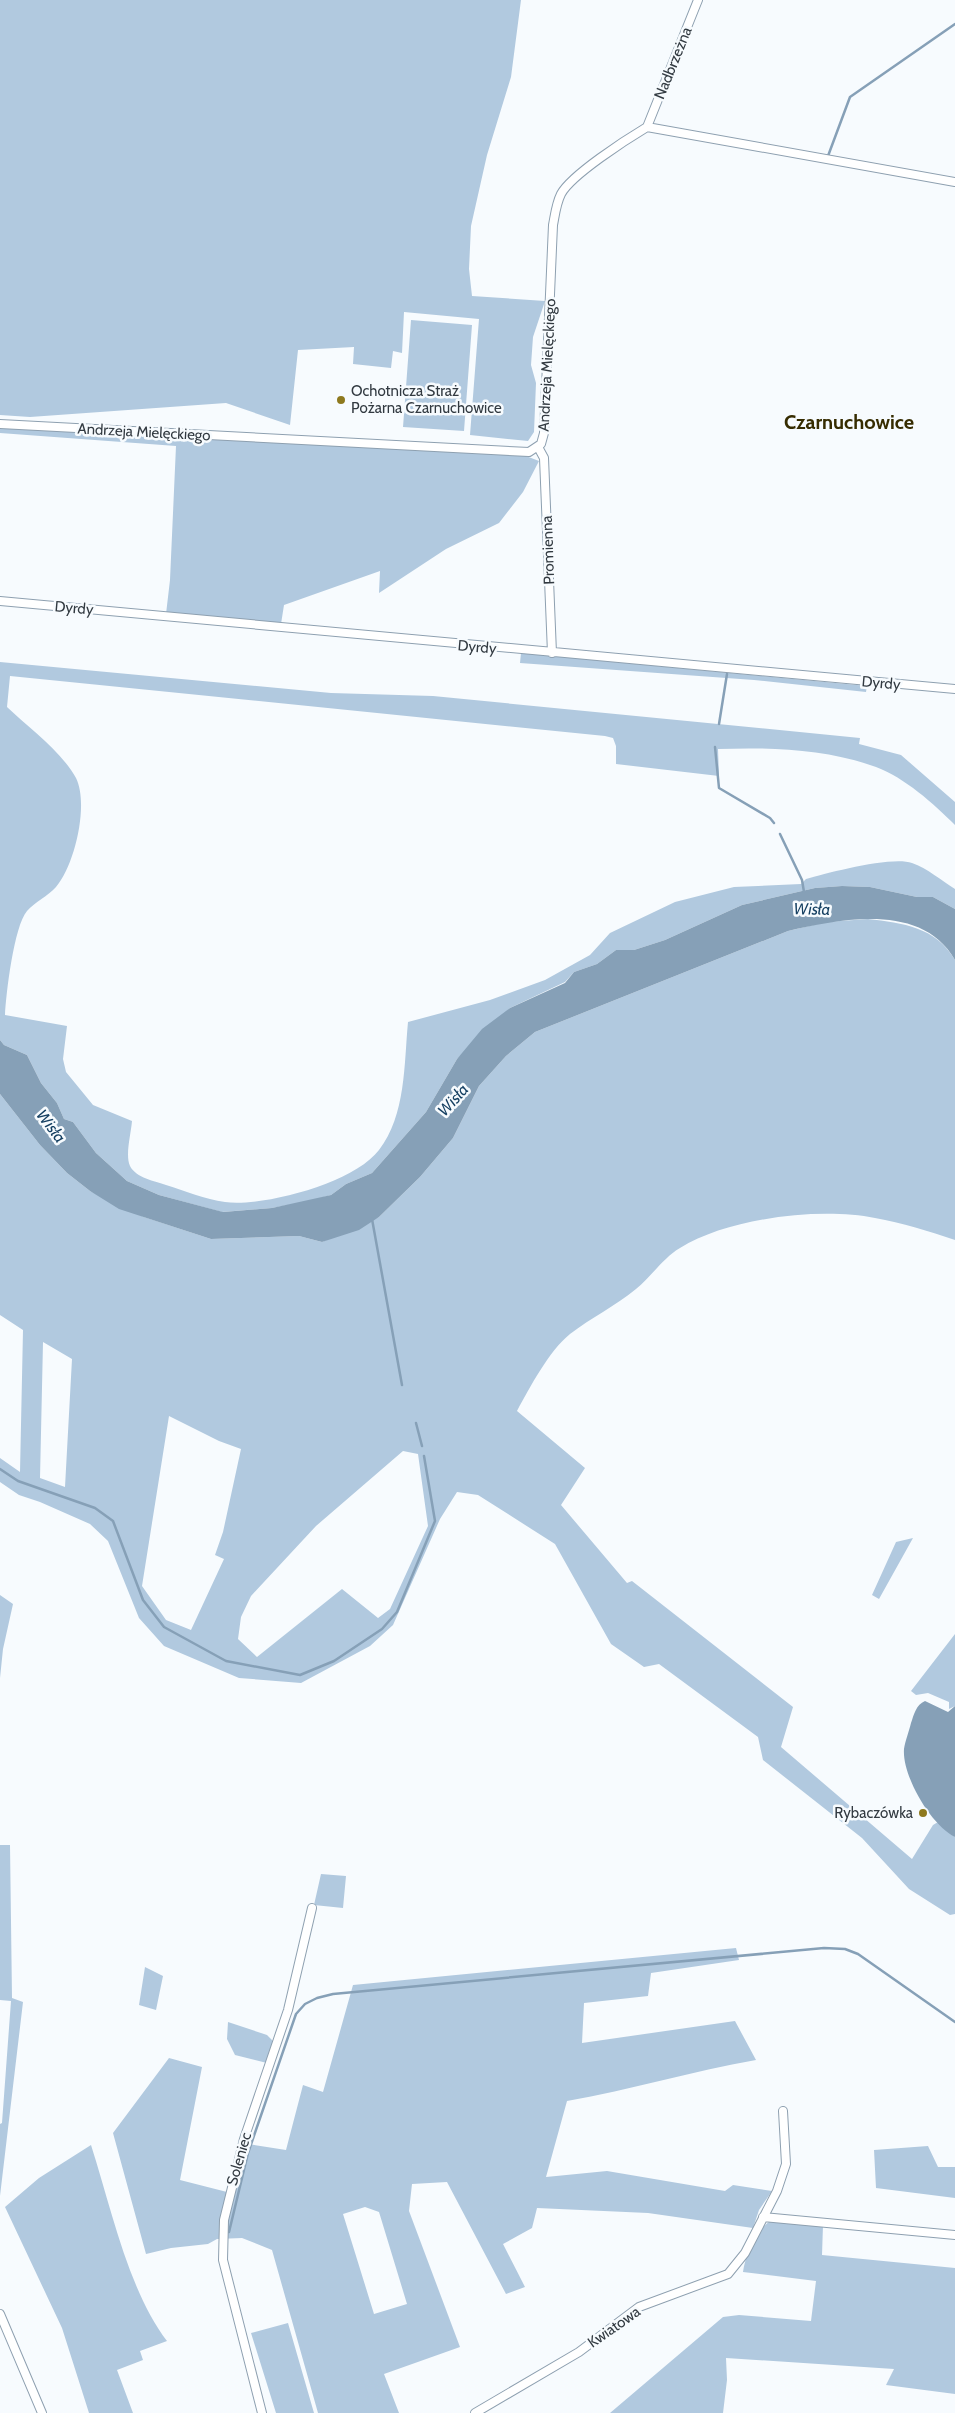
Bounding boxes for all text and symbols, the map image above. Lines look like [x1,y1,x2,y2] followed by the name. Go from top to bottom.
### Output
[650,24,696,102] street label: Nadbrzeżna
[535,298,559,432] street label: Andrzeja Mielęckiego
[351,382,502,417] place label: Ochotnicza Straż Pożarna Czarnuchowice
[335,394,347,406] marker: Ochotnicza Straż Pożarna Czarnuchowice
[784,410,914,434] district label: Czarnuchowice
[77,420,211,444] street label: Andrzeja Mielęckiego
[538,514,558,585] street label: Promienna
[54,597,95,619] street label: Dyrdy
[457,636,498,658] street label: Dyrdy
[861,672,902,694] street label: Dyrdy
[793,899,831,919] water label: Wisła
[434,1080,472,1120] water label: Wisła
[32,1106,70,1146] water label: Wisła
[834,1804,914,1822] place label: Rybaczówka
[917,1807,929,1819] marker: Rybaczówka
[223,2130,255,2188] street label: Soleniec
[584,2302,644,2352] street label: Kwiatowa

